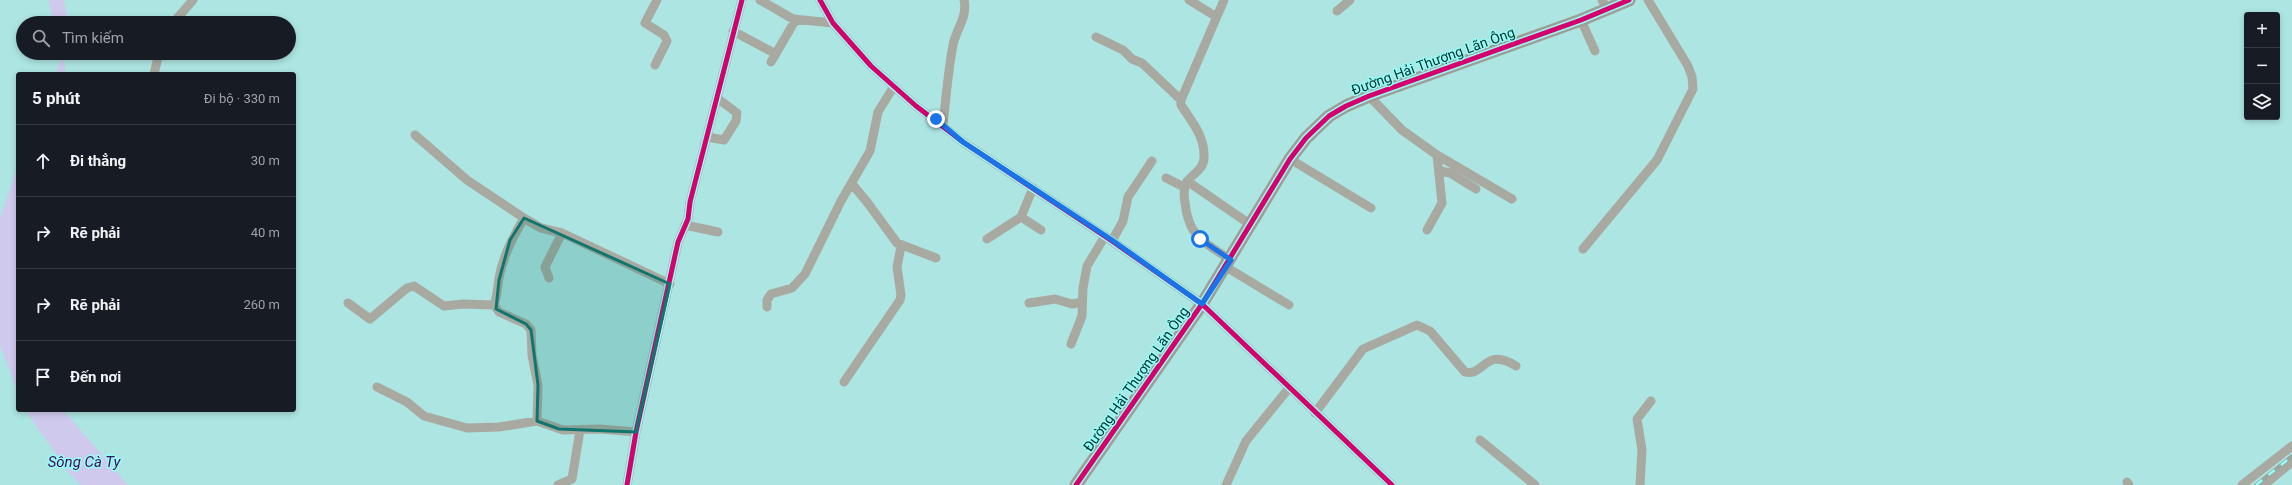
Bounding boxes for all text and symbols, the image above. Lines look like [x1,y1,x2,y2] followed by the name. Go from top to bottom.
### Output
[2244,12,2280,120] map controls
[2244,12,2280,48] button: +
[16,16,296,60] search box
[1349,23,1517,98] street label: Đường Hải Thượng Lãn Ông
[30,27,52,49] icon: search
[62,29,124,47] text: Tìm kiếm
[2244,48,2280,84] button: −
[2244,84,2280,120] button: layers
[32,88,80,108] text: 5 phút
[204,91,280,106] text: Đi bộ · 330 m
[927,110,945,128] route end
[32,150,54,172] icon: ahead
[70,152,126,170] text: Đi thẳng
[251,153,280,168] text: 30 m
[32,222,54,244] icon: right
[70,224,120,242] text: Rẽ phải
[251,225,280,240] text: 40 m
[1191,230,1209,248] route start
[32,294,54,316] icon: right
[70,296,120,314] text: Rẽ phải
[243,297,280,312] text: 260 m
[1079,303,1192,454] street label: Đường Hải Thượng Lãn Ông
[32,366,54,388] icon: arrive
[70,368,121,386] text: Đến nơi
[48,453,121,471] water label: Sông Cà Ty

